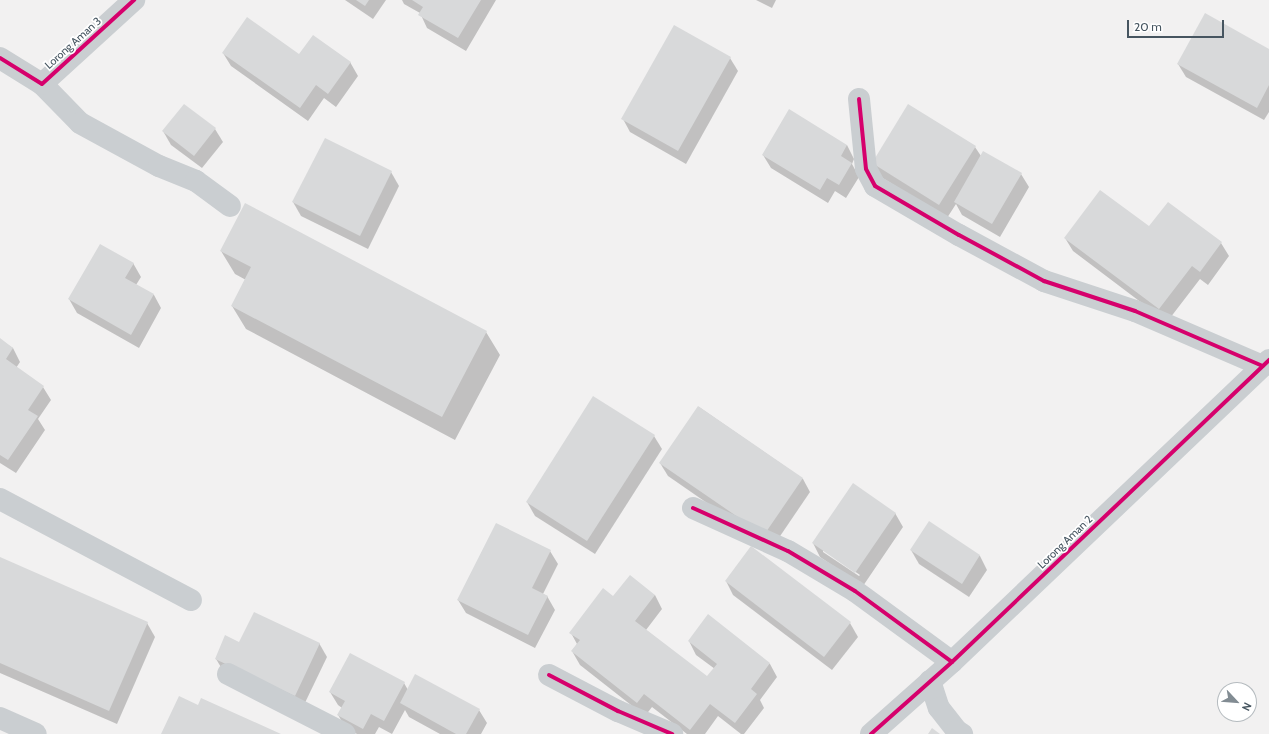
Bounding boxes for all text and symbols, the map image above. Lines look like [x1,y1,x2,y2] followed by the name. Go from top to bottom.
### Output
[1129,12,1226,38] scale bar
[42,14,104,72] street label: Lorong Aman 3
[1134,19,1162,34] text: 20 m
[1035,513,1095,571] street label: Lorong Aman 2
[1217,682,1257,722] north arrow
[1239,700,1255,713] text: N

